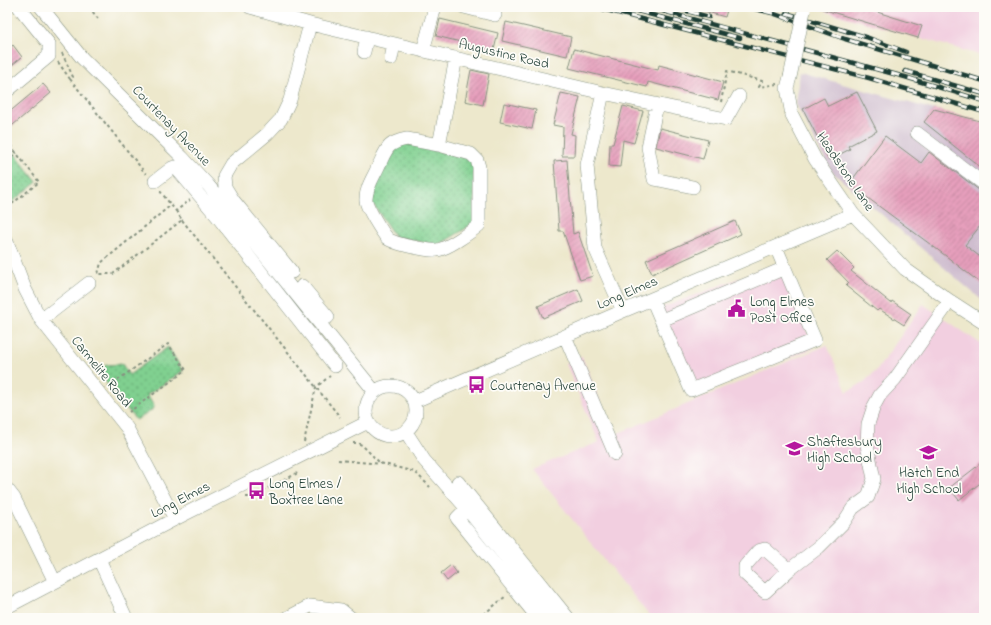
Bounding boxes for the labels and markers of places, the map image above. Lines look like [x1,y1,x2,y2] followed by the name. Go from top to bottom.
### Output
[750,292,814,329] place label: Long Elmes Post Office
[727,299,747,319] public building icon: Long Elmes Post Office
[467,375,487,395] bus stop icon: Courtenay Avenue
[490,376,597,398] place label: Courtenay Avenue
[807,432,882,470] place label: Shaftesbury High School
[784,439,804,459] school or university icon: Shaftesbury High School
[919,442,939,462] school or university icon: Hatch End High School
[897,463,961,501] place label: Hatch End High School
[268,474,344,511] place label: Long Elmes / Boxtree Lane
[246,481,266,501] bus stop icon: Long Elmes / Boxtree Lane

